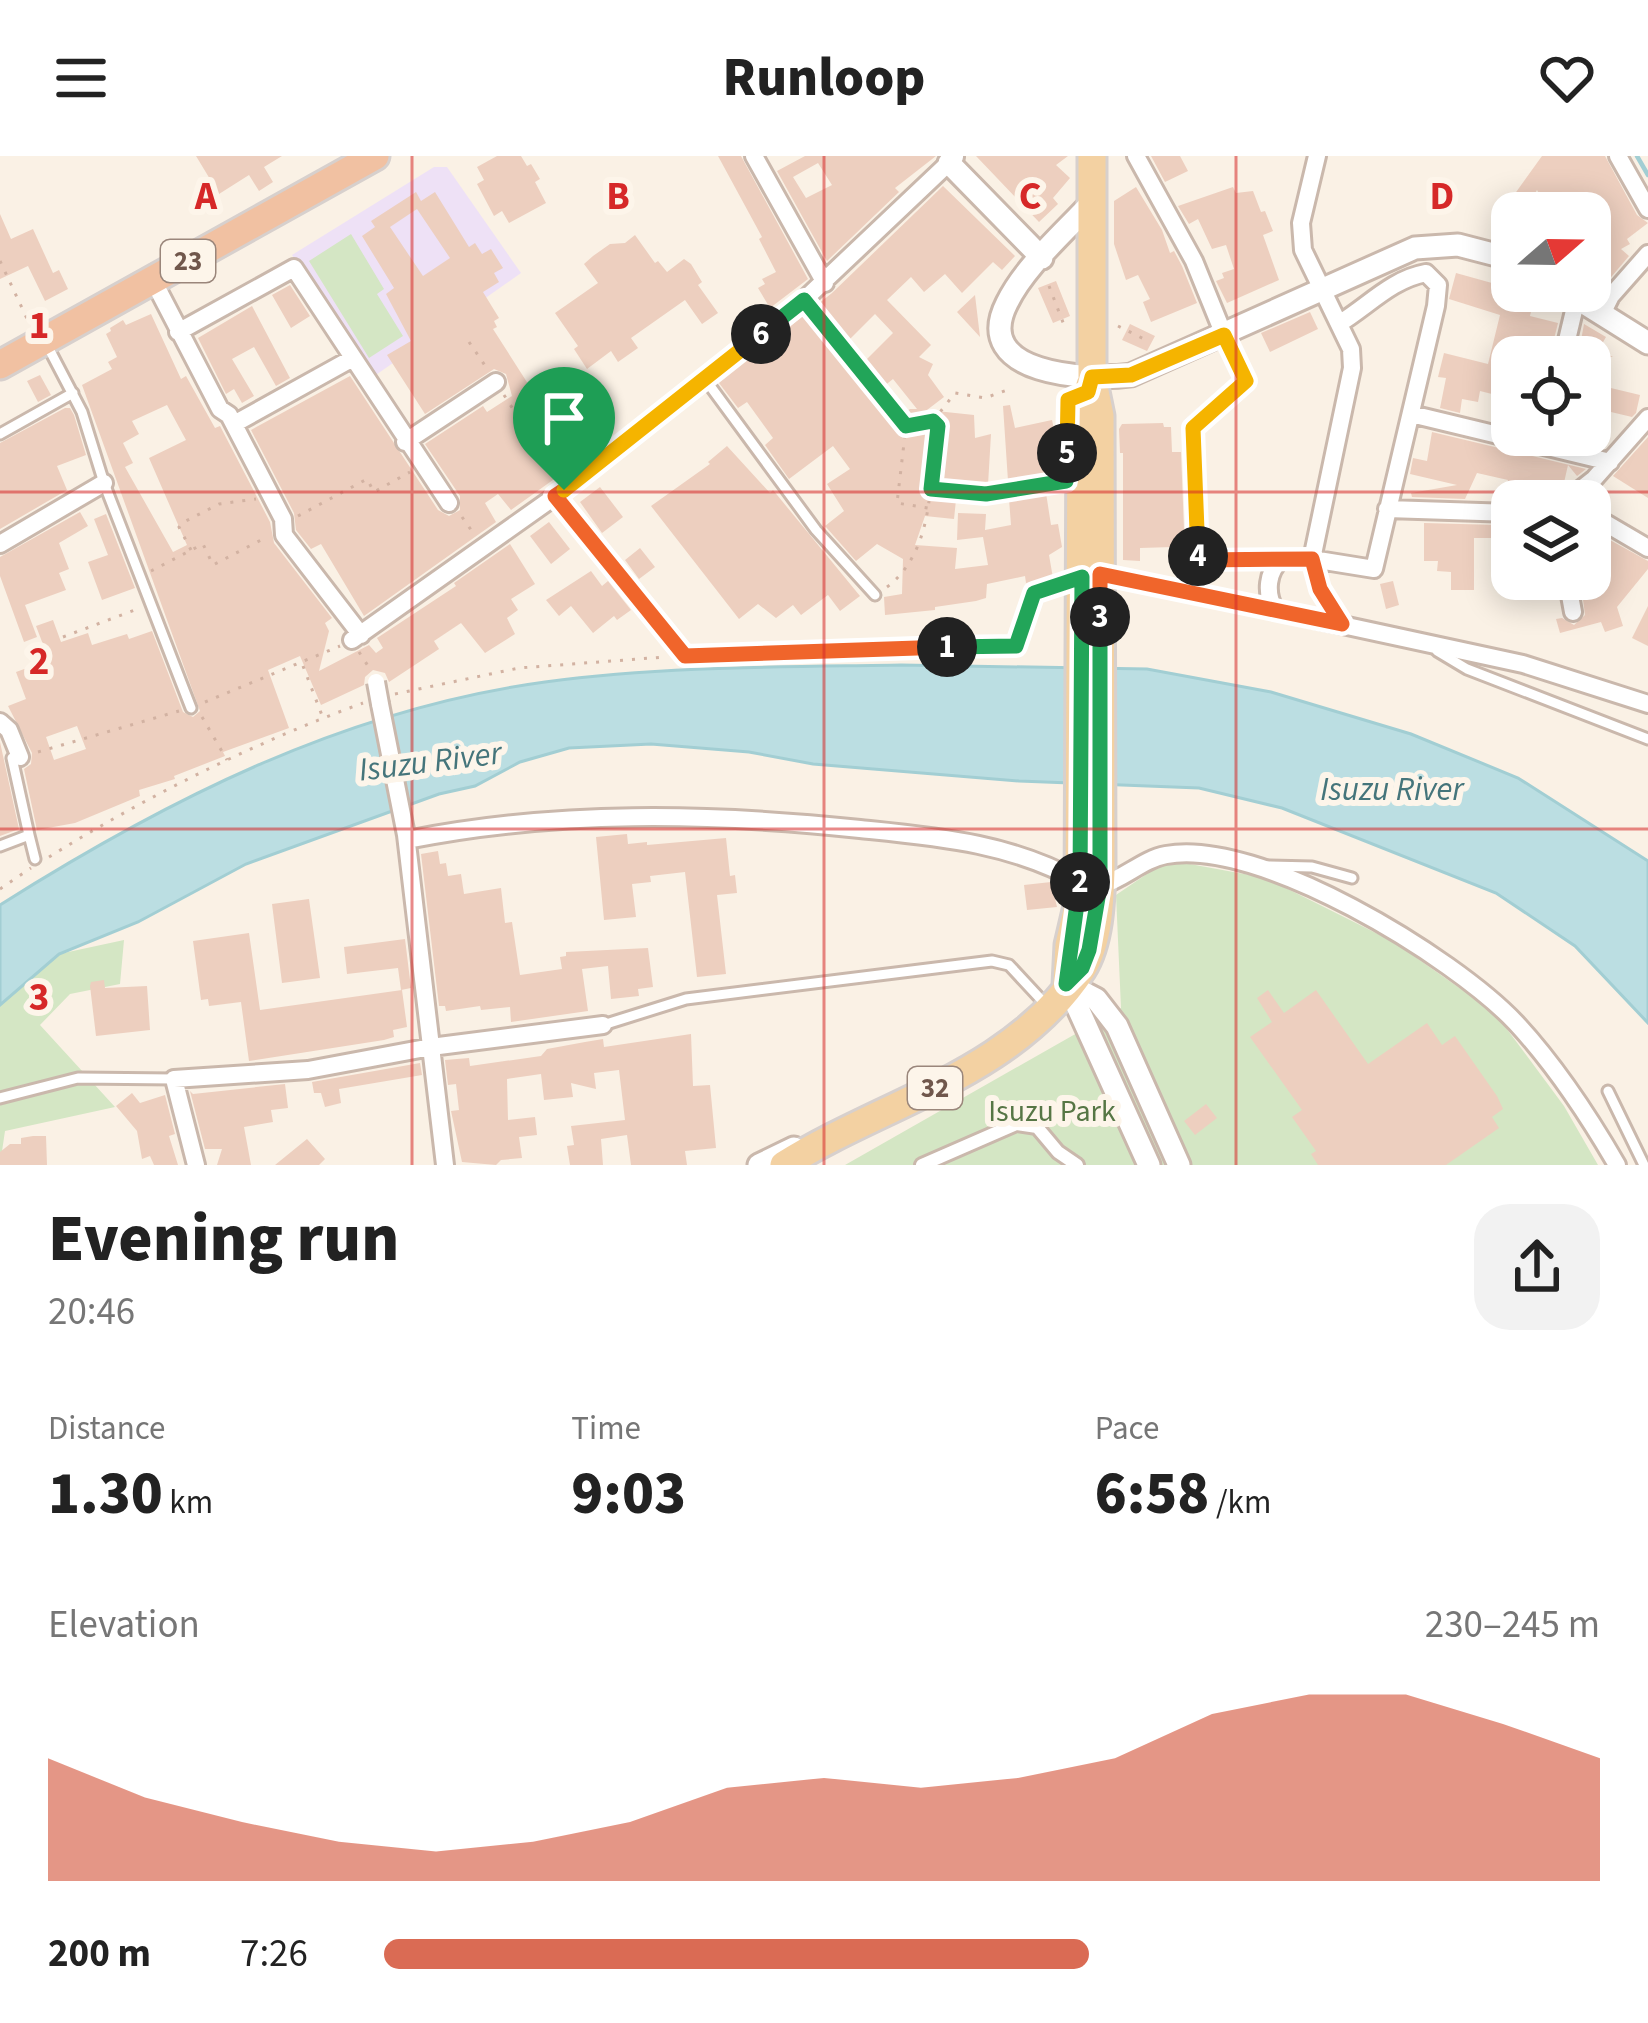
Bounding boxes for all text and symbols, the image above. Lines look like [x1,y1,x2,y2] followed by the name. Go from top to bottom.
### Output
[723,40,925,117] text: Runloop
[48,45,114,111] icon: menu
[1534,45,1600,111] icon: heart
[194,169,218,225] text: A
[606,169,630,225] text: B
[1019,169,1041,225] text: C
[1430,169,1454,225] text: D
[1491,192,1611,312] north arrow
[1491,192,1611,600] map controls
[161,240,215,282] road number: 23
[29,298,49,354] text: 1
[731,304,791,364] pin: 6
[752,310,770,357] text: 6
[1491,336,1611,456] button: locate
[513,367,615,490] pin
[531,385,597,451] icon: arrive
[1037,423,1097,483] pin: 5
[1058,429,1076,476] text: 5
[1491,480,1611,600] button: layers
[1168,526,1228,586] pin: 4
[1189,532,1207,579] text: 4
[1070,587,1130,647] pin: 3
[1091,593,1109,640] text: 3
[917,617,977,677] pin: 1
[938,623,956,670] text: 1
[29,634,49,690] text: 2
[356,729,506,794] water label: Isuzu River
[1320,766,1465,813] water label: Isuzu River
[1050,852,1110,912] pin: 2
[1071,858,1089,905] text: 2
[29,970,49,1026] text: 3
[908,1067,962,1109] road number: 32
[988,1090,1116,1133] park label: Isuzu Park
[48,1192,399,1286] text: Evening run
[1474,1204,1600,1330] button: share
[48,1284,135,1340] text: 20:46
[48,1405,165,1452] text: Distance
[571,1405,641,1452] text: Time
[1095,1405,1159,1452] text: Pace
[48,1452,163,1537] text: 1.30
[571,1452,686,1537] text: 9:03
[1095,1452,1209,1537] text: 6:58
[163,1479,213,1526] text: km
[1209,1479,1271,1526] text: /km
[48,1597,200,1653] text: Elevation
[1425,1597,1600,1653] text: 230–245 m
[48,1926,151,1982] text: 200 m
[240,1926,308,1982] text: 7:26

